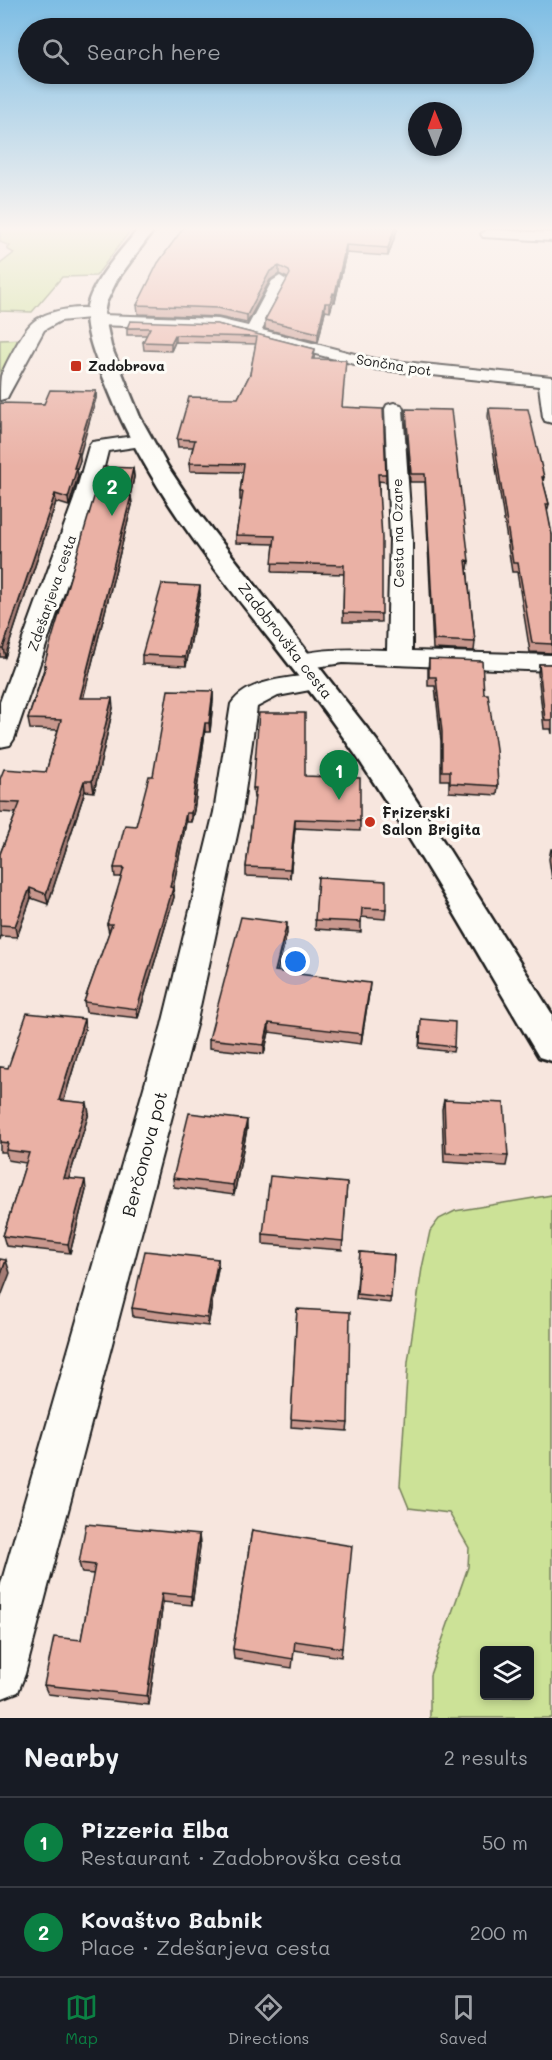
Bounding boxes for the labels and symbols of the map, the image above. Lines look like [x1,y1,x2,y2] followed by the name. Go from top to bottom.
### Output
[408,102,462,156] north arrow
[355,349,433,380] street label: Sončna pot
[88,356,165,375] place label: Zadobrova
[69,359,83,373] marker: Zadobrova
[92,466,132,516] pin: 2
[387,478,408,588] street label: Cesta na Ozare
[23,532,80,654] street label: Zdešarjeva cesta
[234,578,338,703] street label: Zadobrovška cesta
[320,750,358,800] pin: 1
[382,802,481,839] place label: Frizerski Salon Brigita
[363,815,377,829] marker: Frizerski Salon Brigita
[281,947,310,976] your location
[116,1088,172,1219] street label: Berčonova pot

